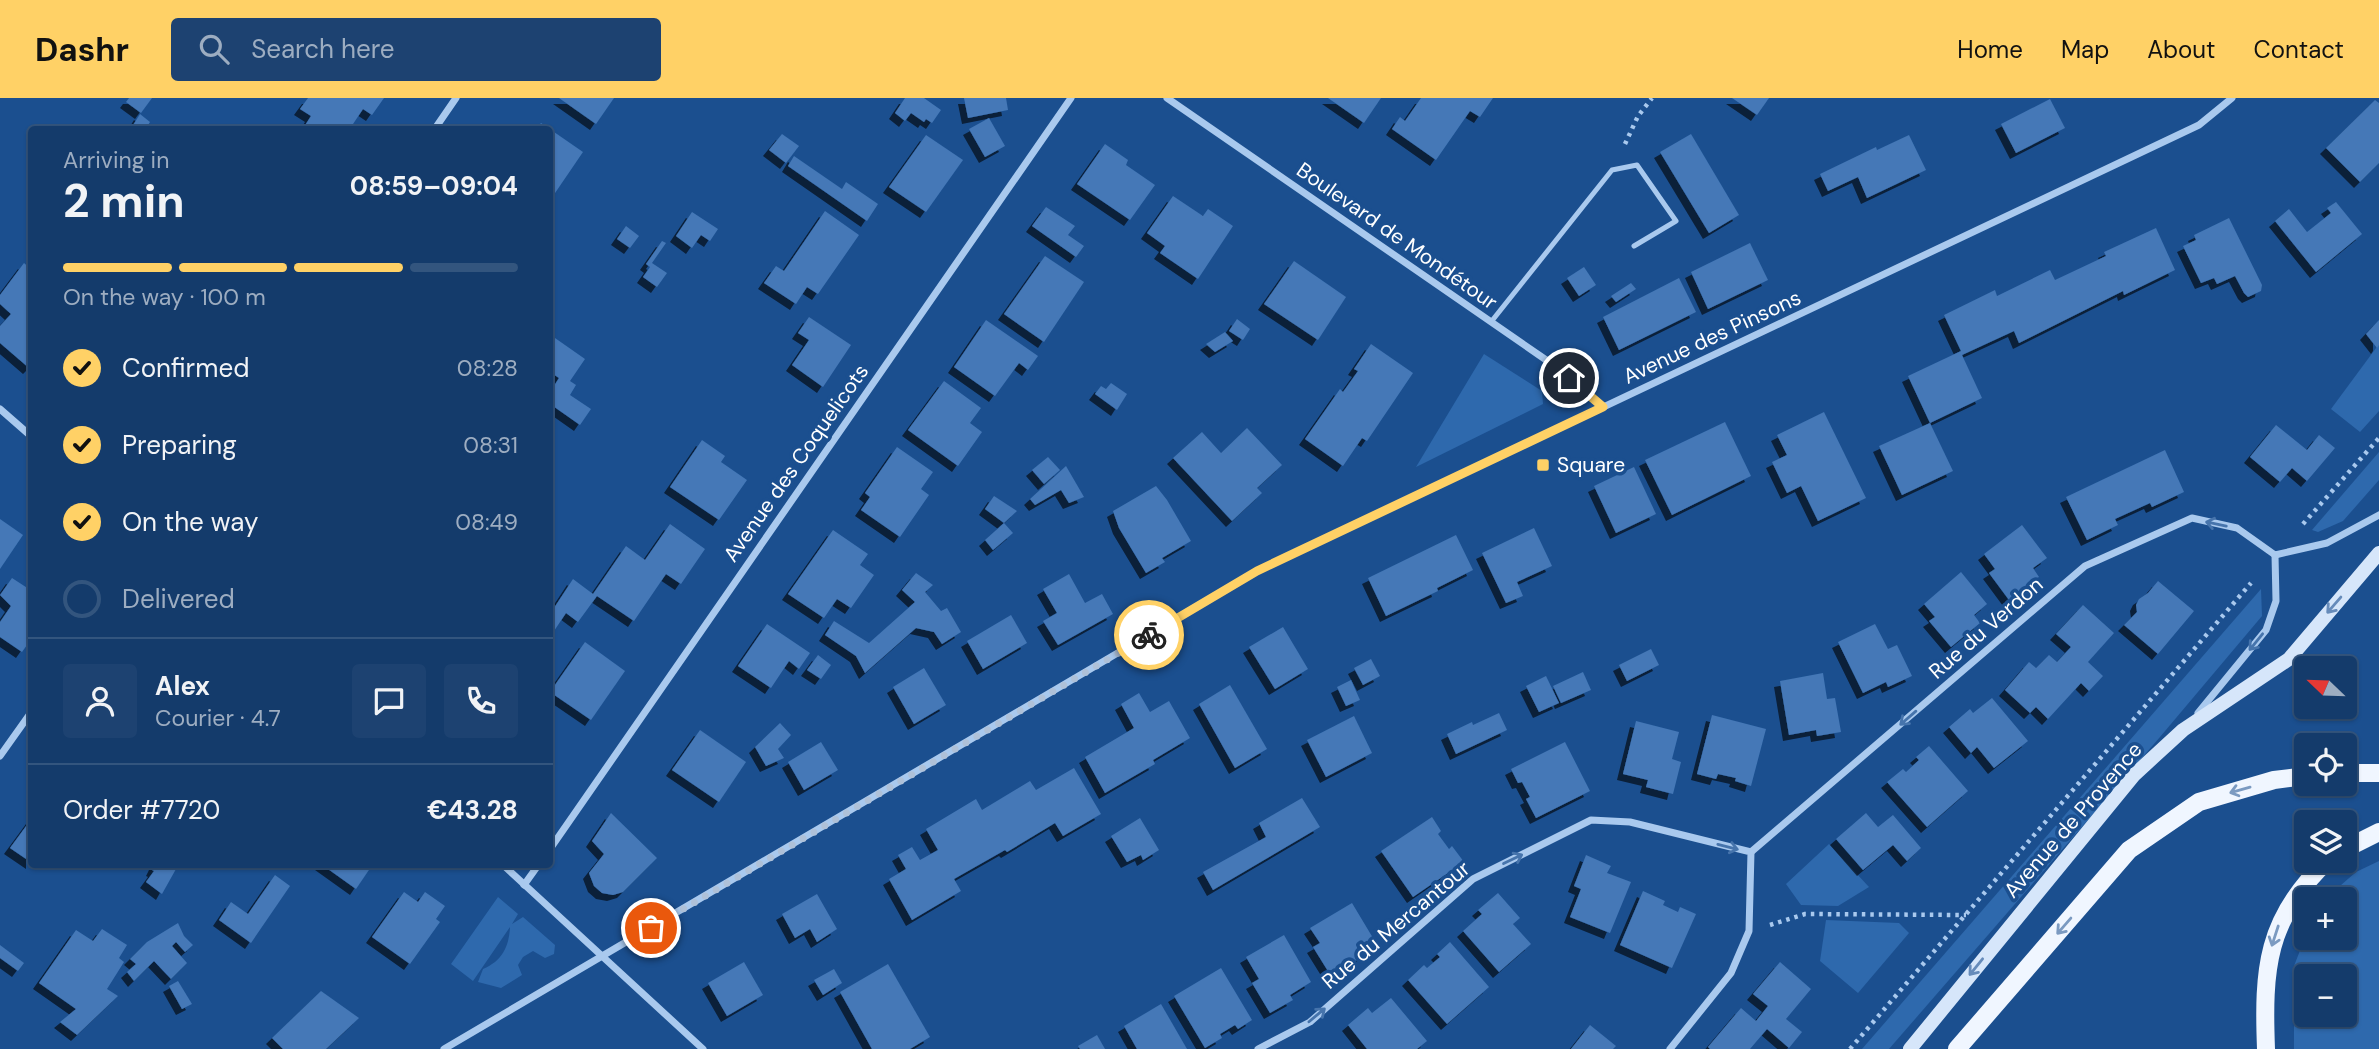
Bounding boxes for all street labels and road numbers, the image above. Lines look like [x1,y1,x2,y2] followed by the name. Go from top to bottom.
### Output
[1291,156,1503,316] street label: Boulevard de Mondétour
[1619,284,1805,390] street label: Avenue des Pinsons
[717,359,875,567] street label: Avenue des Coquelicots
[1923,571,2049,685] street label: Rue du Verdon
[1998,736,2148,904] street label: Avenue de Provence
[1316,855,1476,995] street label: Rue du Mercantour

